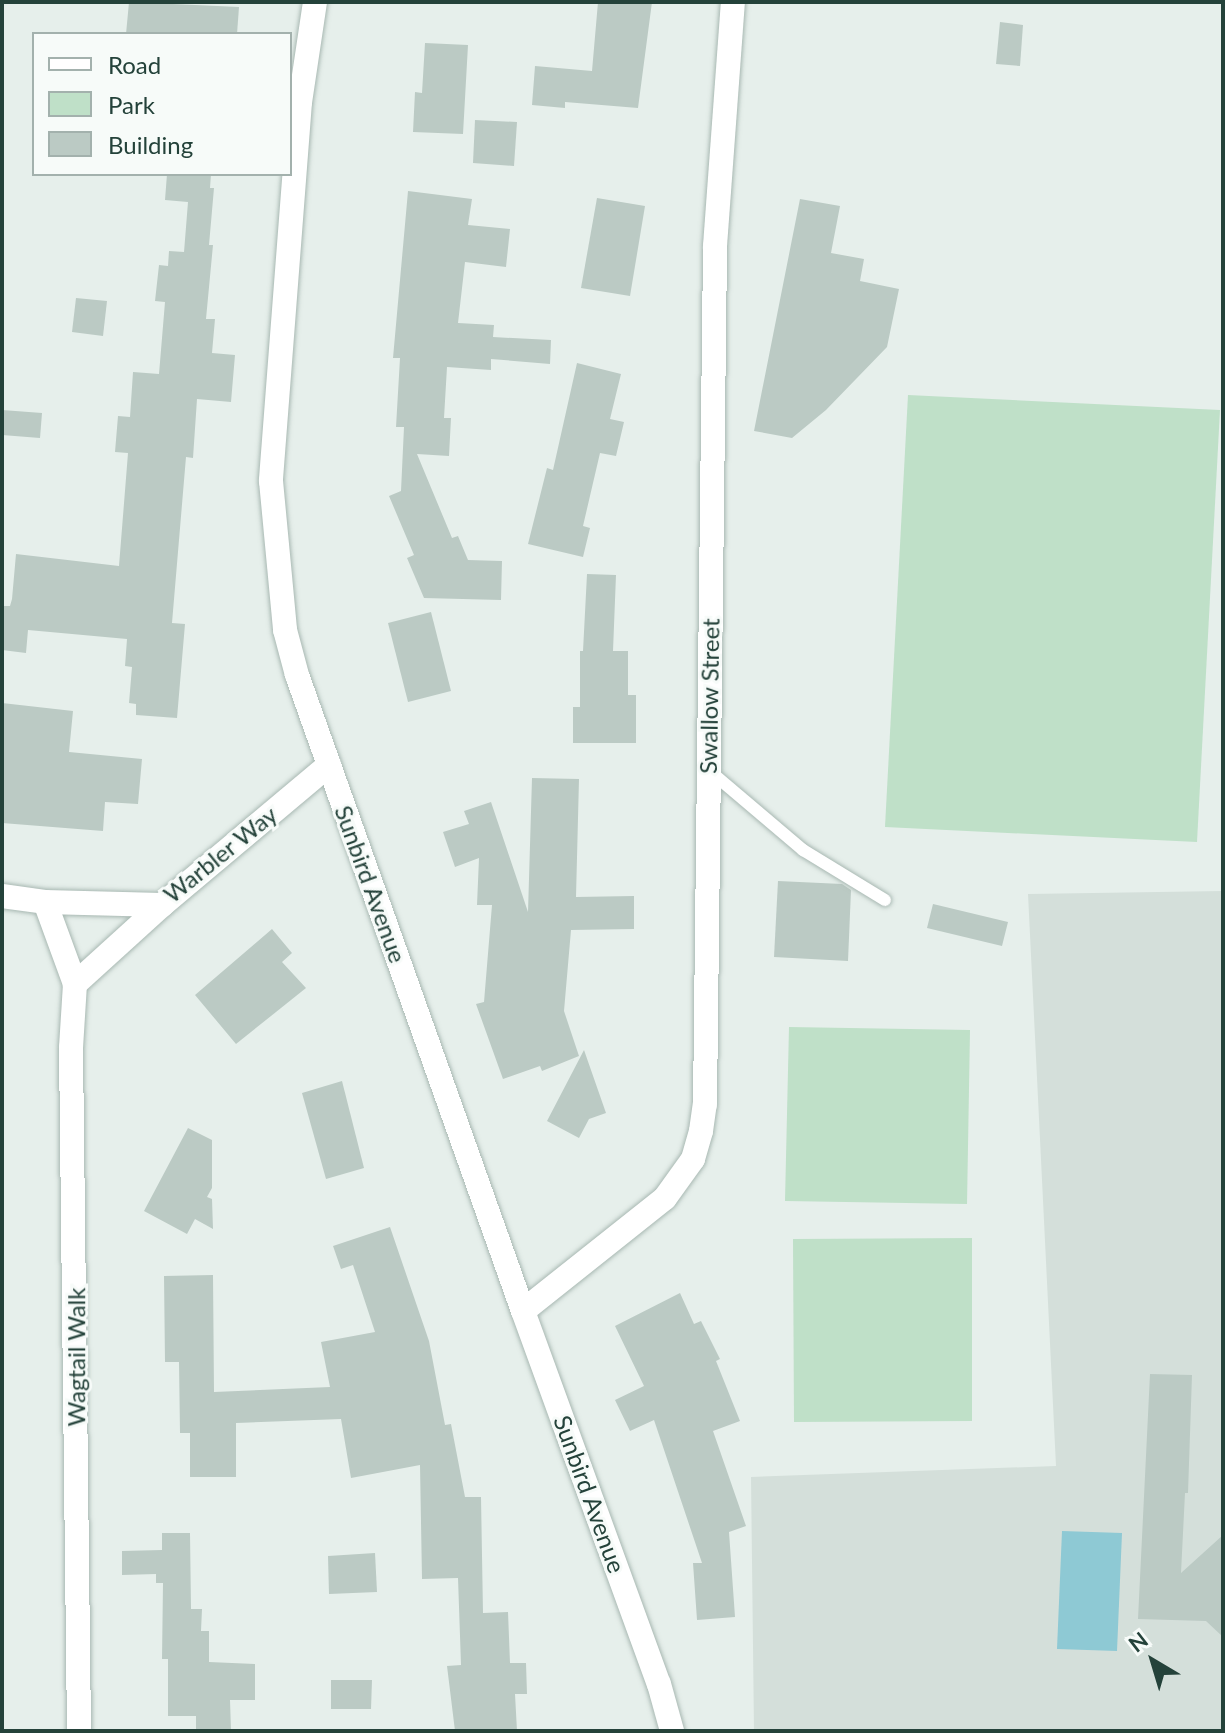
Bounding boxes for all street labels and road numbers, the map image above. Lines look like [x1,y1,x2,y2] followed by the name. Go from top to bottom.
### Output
[693,618,725,774] street label: Swallow Street
[157,799,283,909] street label: Warbler Way
[329,801,413,967] street label: Sunbird Avenue
[62,1287,90,1427] street label: Wagtail Walk
[548,1411,632,1577] street label: Sunbird Avenue

